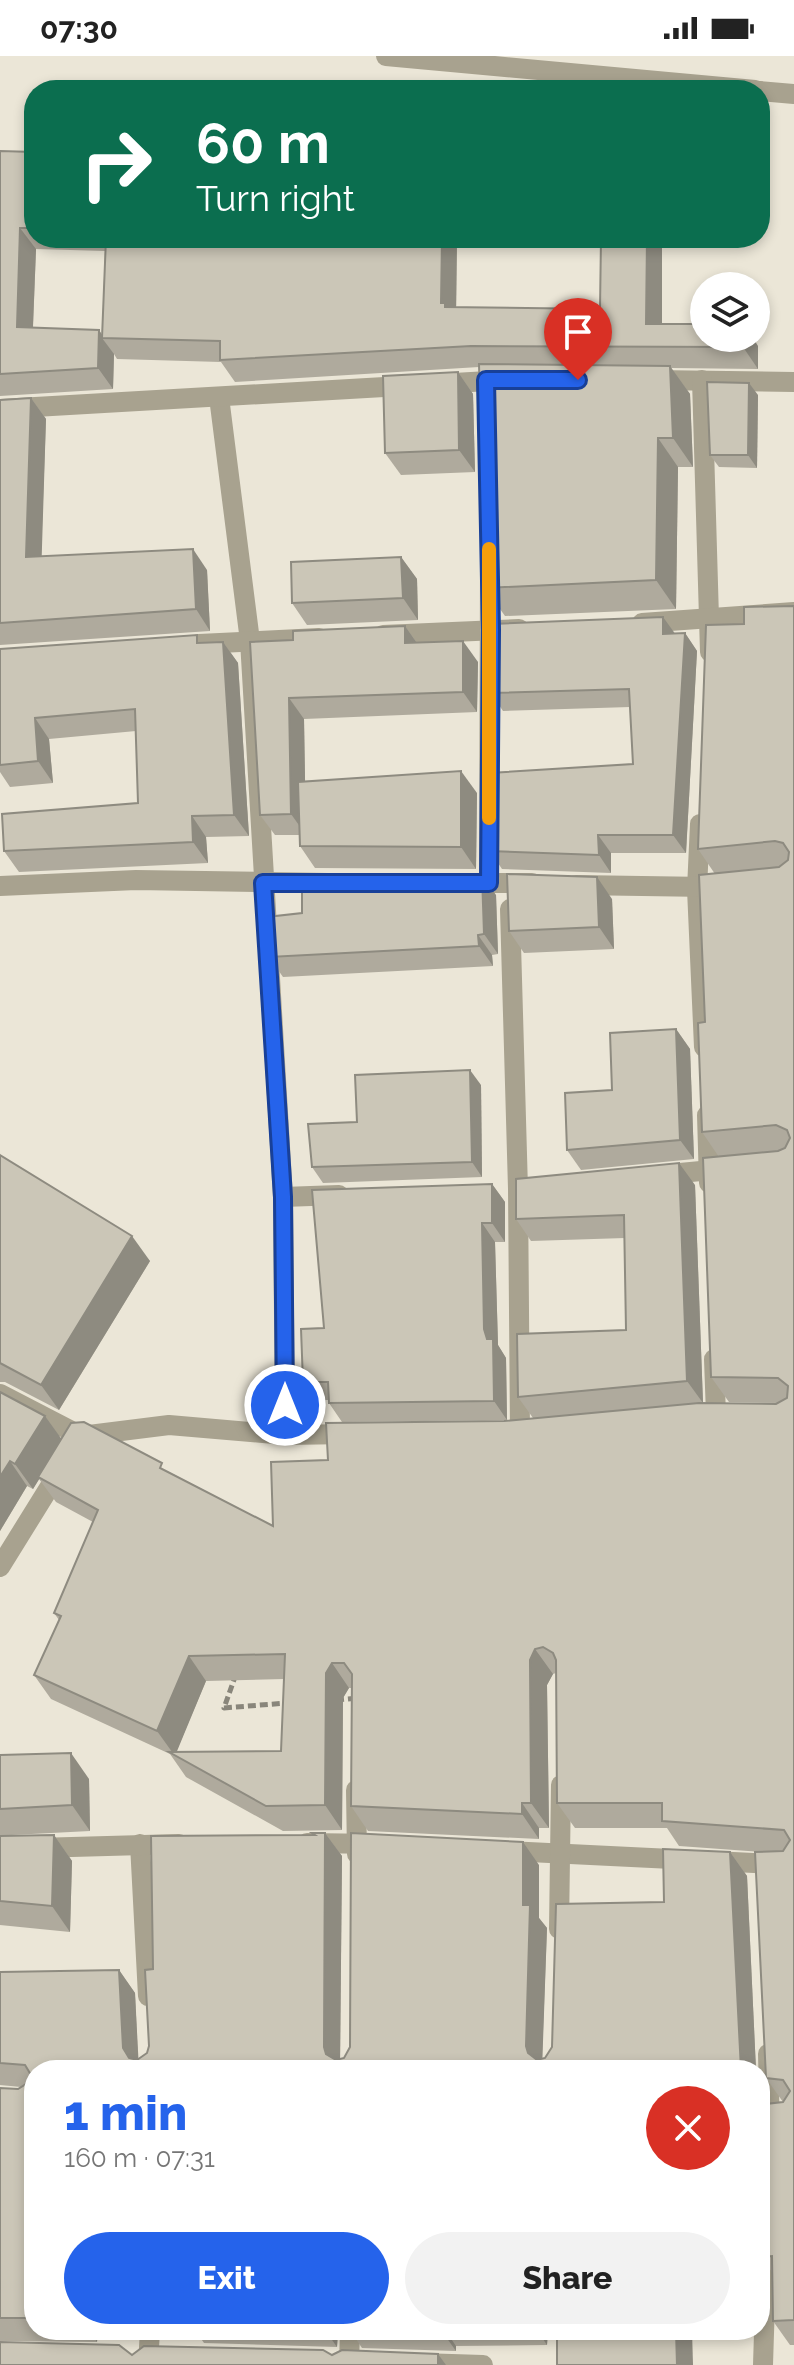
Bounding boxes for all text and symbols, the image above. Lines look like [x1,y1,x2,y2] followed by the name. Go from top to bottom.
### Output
[40,11,118,46] text: 07:30
[196,110,330,176] text: 60 m
[64,112,168,216] icon: right
[196,177,355,219] text: Turn right
[690,272,770,352] map controls
[690,272,770,352] button: layers
[544,298,612,380] pin
[556,310,600,354] icon: arrive
[243,1363,327,1447] position arrow
[64,2085,187,2141] text: 1 min
[646,2086,730,2170] button: close
[64,2143,215,2173] text: 160 m · 07:31
[64,2232,389,2324] button: Exit
[405,2232,730,2324] button: Share

